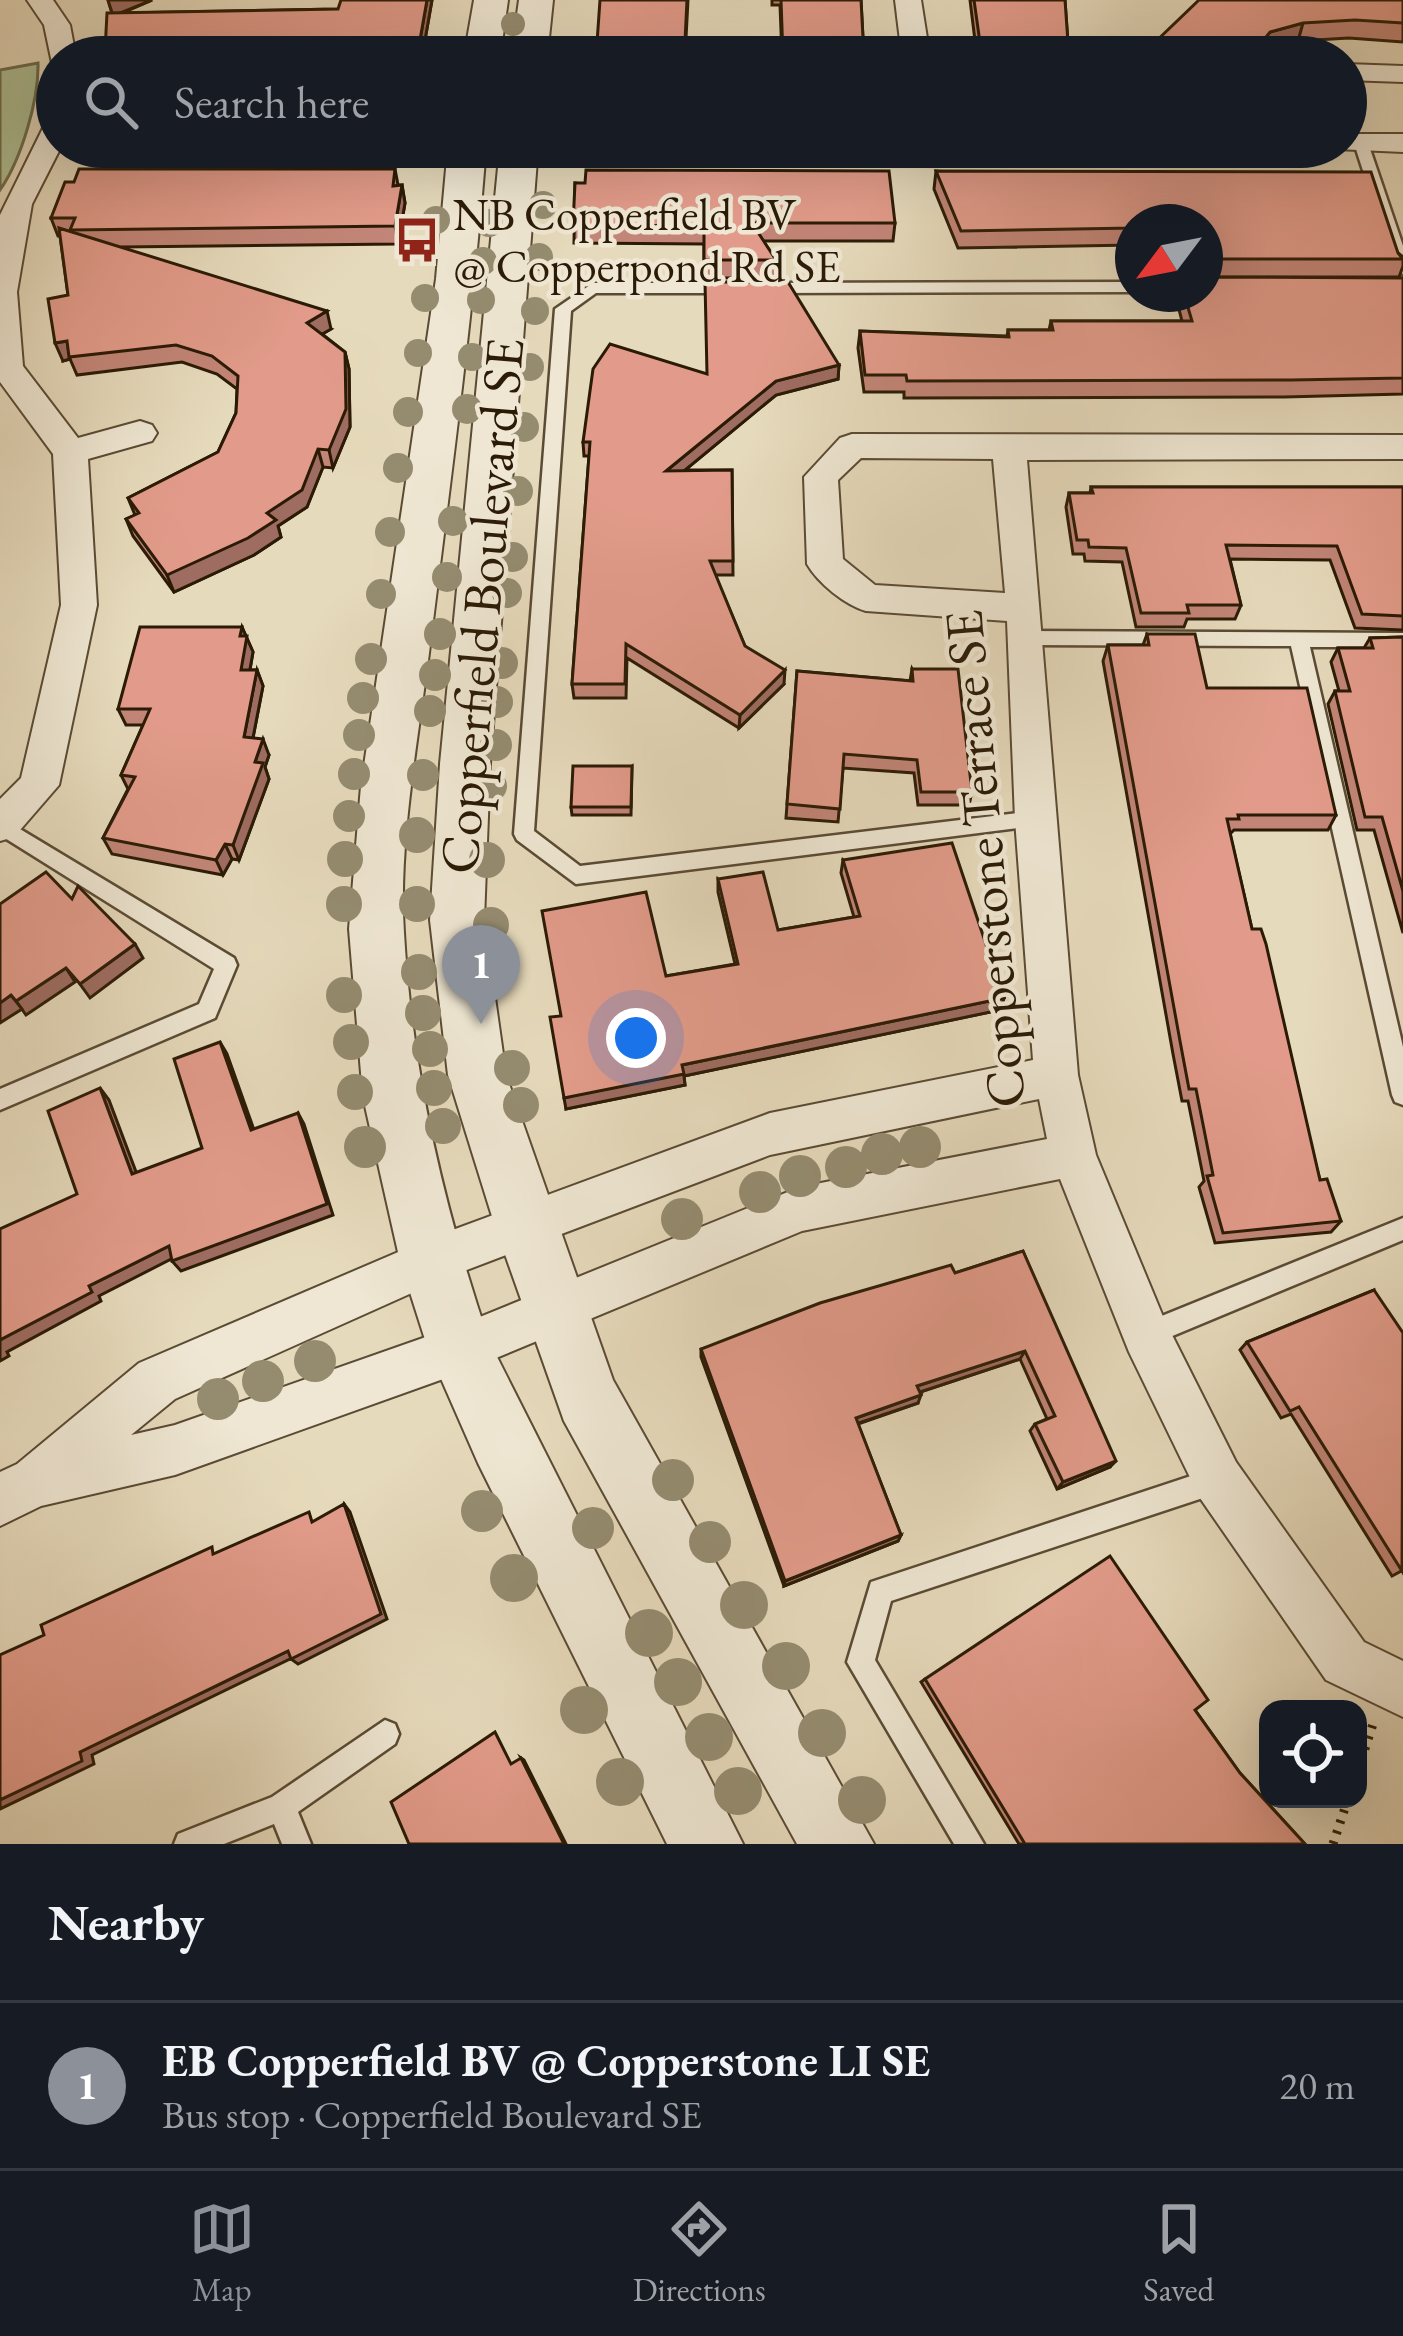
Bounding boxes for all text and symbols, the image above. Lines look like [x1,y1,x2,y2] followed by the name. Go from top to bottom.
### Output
[36,36,1367,168] search box
[78,69,144,135] icon: search
[174,73,369,131] text: Search here
[453,185,841,295] place label: NB Copperfield BV @ Copperpond Rd SE
[1115,204,1223,312] north arrow
[392,215,442,265] bus stop icon: NB Copperfield BV @ Copperpond Rd SE
[423,335,539,877] street label: Copperfield Boulevard SE
[927,607,1041,1111] street label: Copperstone Terrace SE
[442,925,520,1024] pin: 1
[606,1008,666,1068] your location
[1259,1700,1367,1808] map controls
[1259,1700,1367,1808] button: locate
[48,1889,204,1955] text: Nearby
[162,2031,930,2089] text: EB Copperfield BV @ Copperstone LI SE
[77,2060,97,2111] text: 1
[1279,2060,1355,2111] text: 20 m
[162,2089,702,2140] text: Bus stop · Copperfield Boulevard SE
[189,2196,255,2311] tab: Map
[633,2196,766,2311] tab: Directions
[1143,2196,1214,2311] tab: Saved

